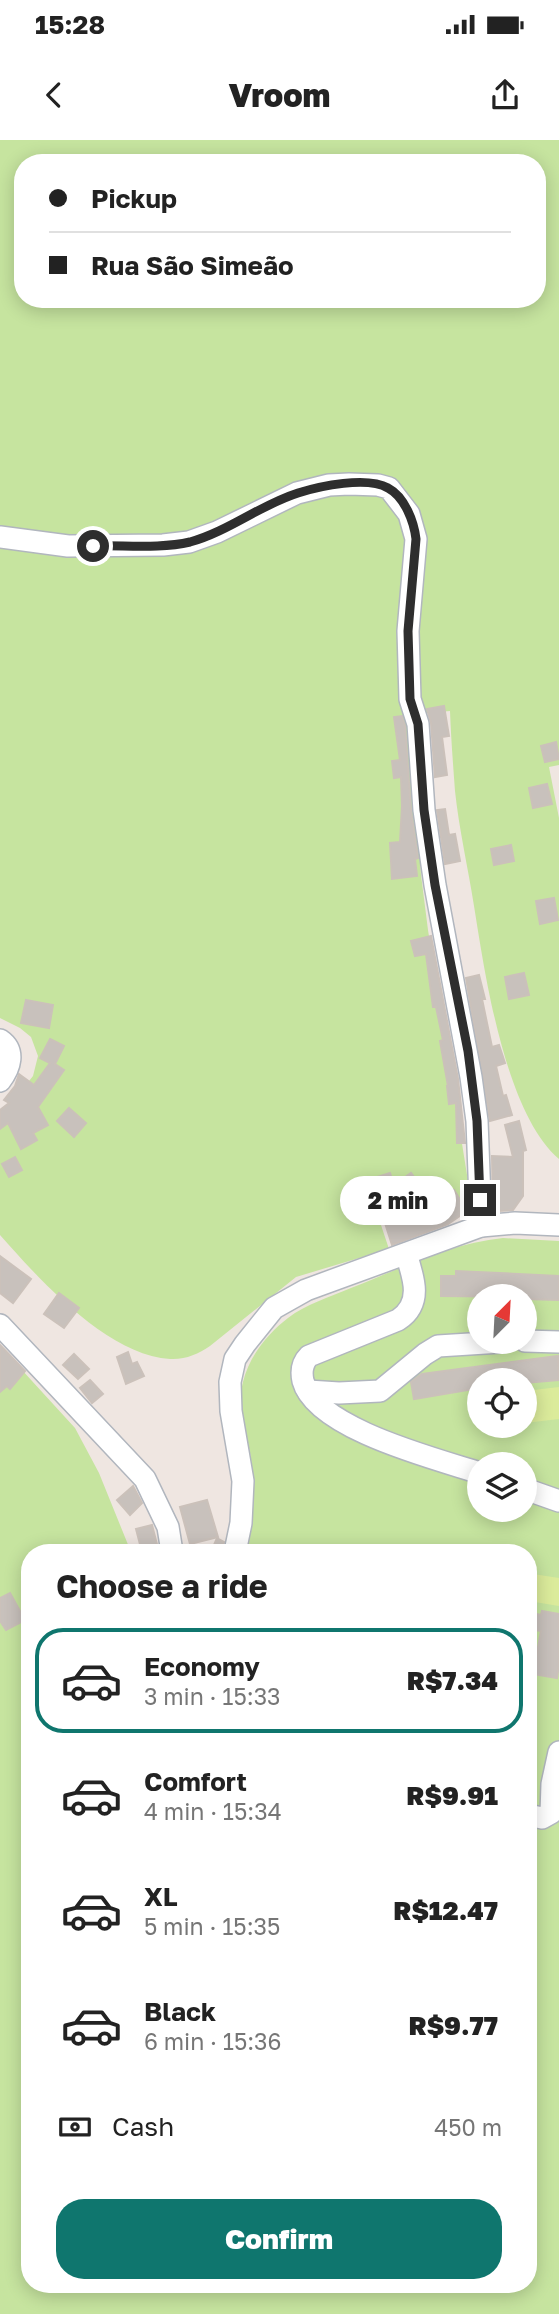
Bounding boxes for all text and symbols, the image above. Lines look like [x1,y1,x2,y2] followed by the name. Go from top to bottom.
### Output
[35,9,105,40] text: 15:28
[35,76,73,114] icon: back
[229,76,330,114] text: Vroom
[486,76,524,114] icon: share
[91,183,177,214] text: Pickup
[91,250,294,281] text: Rua São Simeão
[77,530,109,562] route start
[340,1176,456,1224] callout: 2 min
[464,1184,496,1216] route end
[368,1186,428,1214] text: 2 min
[467,1284,537,1354] north arrow
[467,1284,537,1522] map controls
[467,1368,537,1438] button: locate
[467,1452,537,1522] button: layers
[56,1567,268,1605] text: Choose a ride
[60,1649,123,1712] icon: car
[144,1651,260,1682] text: Economy
[407,1665,498,1696] text: R$7.34
[144,1682,281,1710] text: 3 min · 15:33
[60,1764,123,1827] icon: car
[144,1766,247,1797] text: Comfort
[406,1780,498,1811] text: R$9.91
[144,1797,282,1825] text: 4 min · 15:34
[60,1879,123,1942] icon: car
[144,1881,178,1912] text: XL
[393,1895,498,1926] text: R$12.47
[144,1912,280,1940] text: 5 min · 15:35
[60,1994,123,2057] icon: car
[144,1996,216,2027] text: Black
[408,2010,498,2041] text: R$9.77
[144,2027,282,2055] text: 6 min · 15:36
[56,2108,94,2146] icon: cash
[112,2111,174,2142] text: Cash
[434,2113,502,2141] text: 450 m
[56,2199,502,2279] button: Confirm

